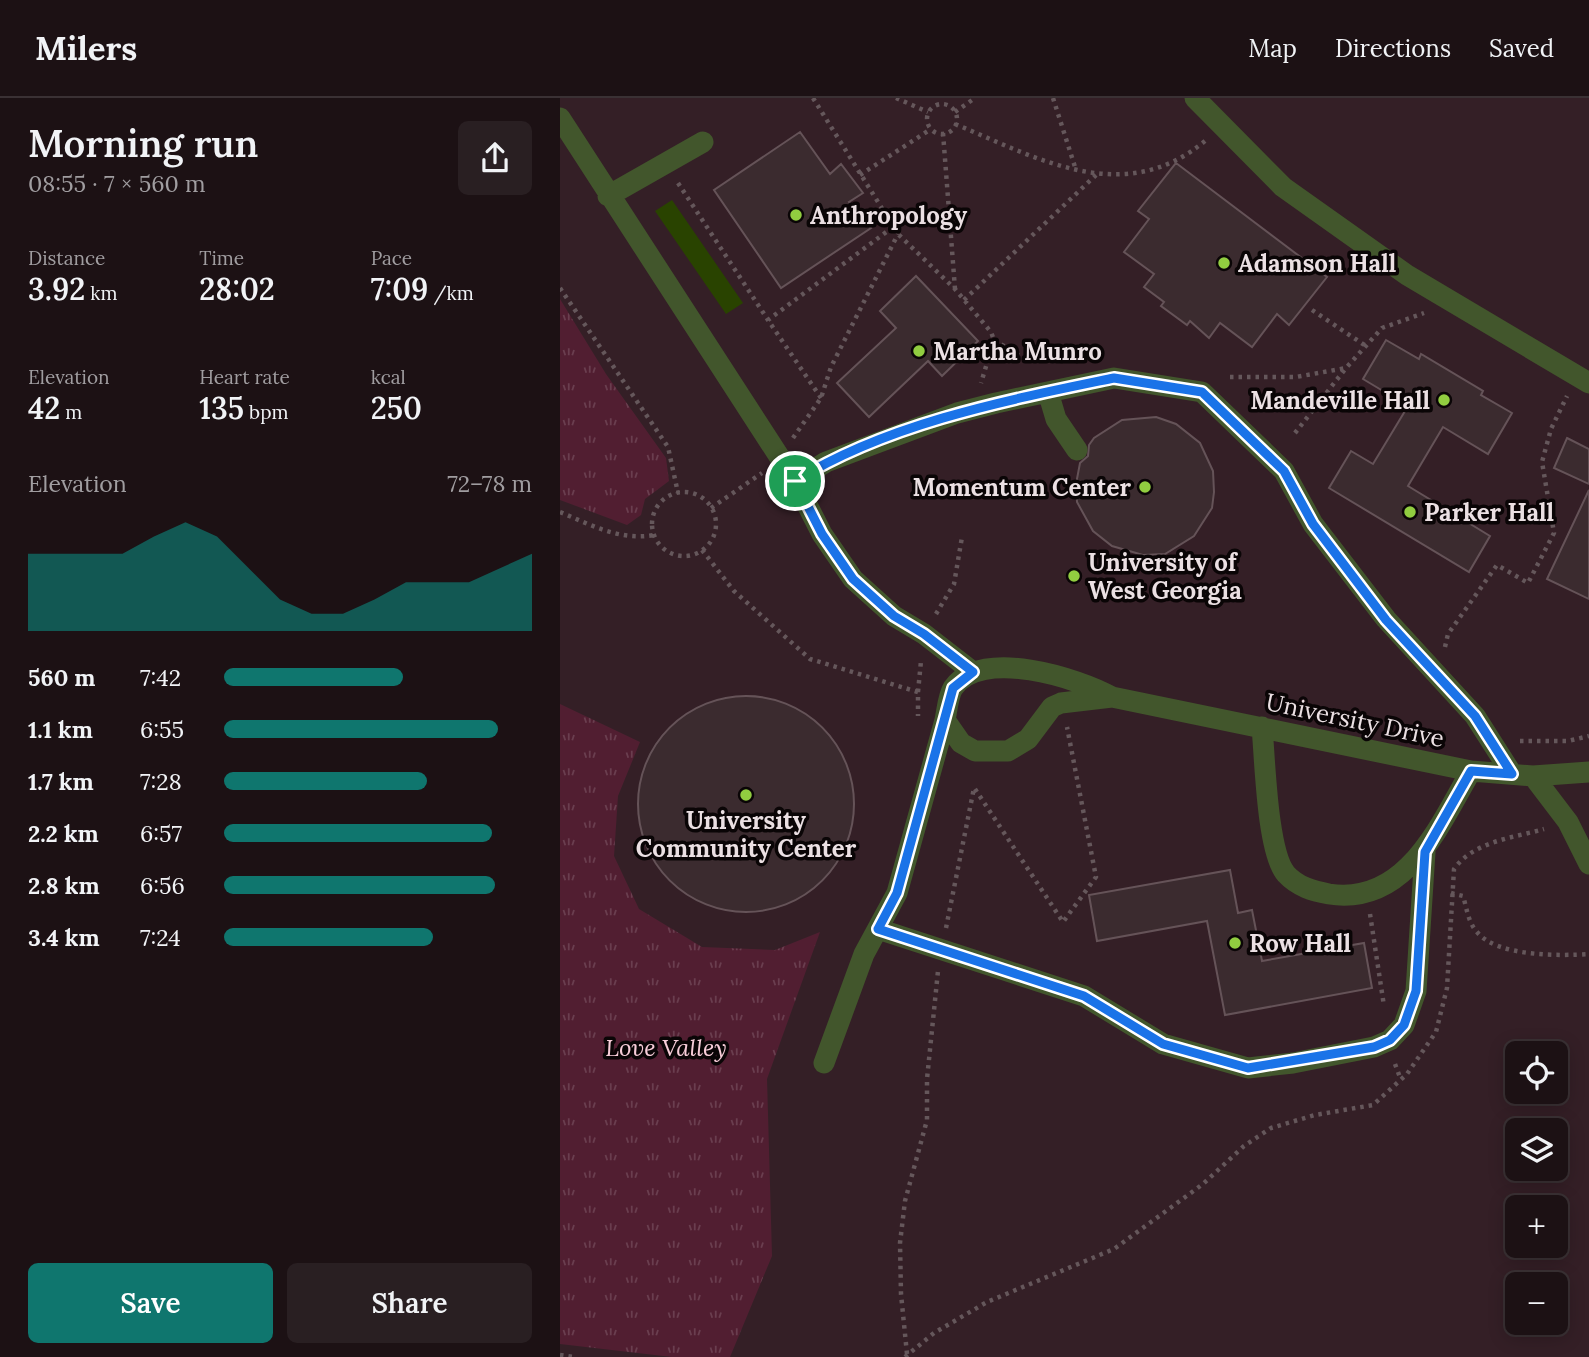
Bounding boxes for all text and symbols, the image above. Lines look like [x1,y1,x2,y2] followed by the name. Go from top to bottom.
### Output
[35,27,137,69] text: Milers
[1248,33,1297,64] text: Map
[1335,33,1451,64] text: Directions
[1489,33,1554,64] text: Saved
[28,119,258,167] text: Morning run
[458,121,532,195] button: share
[28,169,206,198] text: 08:55 · 7 × 560 m
[810,200,968,231] place label: Anthropology
[788,207,804,223] marker: Anthropology
[28,246,105,270] text: Distance
[199,246,244,270] text: Time
[371,246,412,270] text: Pace
[1238,248,1396,279] place label: Adamson Hall
[1216,255,1232,271] marker: Adamson Hall
[28,270,85,308] text: 3.92
[199,270,275,308] text: 28:02
[371,270,428,308] text: 7:09
[85,281,117,305] text: km
[428,281,474,305] text: /km
[933,336,1102,367] place label: Martha Munro
[911,343,927,359] marker: Martha Munro
[28,365,110,389] text: Elevation
[199,365,290,389] text: Heart rate
[371,365,406,389] text: kcal
[1250,385,1430,416] place label: Mandeville Hall
[28,389,60,427] text: 42
[199,389,244,427] text: 135
[371,389,422,427] text: 250
[1436,392,1452,408] marker: Mandeville Hall
[60,400,82,424] text: m
[244,400,289,424] text: bpm
[765,451,825,511] pin
[776,462,814,500] icon: arrive
[28,469,127,498] text: Elevation
[447,469,532,498] text: 72–78 m
[912,472,1131,503] place label: Momentum Center
[1137,479,1153,495] marker: Momentum Center
[1424,497,1554,528] place label: Parker Hall
[1402,504,1418,520] marker: Parker Hall
[1088,547,1242,606] place label: University of West Georgia
[1066,568,1082,584] marker: University of West Georgia
[28,663,95,692] text: 560 m
[140,663,181,692] text: 7:42
[1263,686,1447,754] street label: University Drive
[28,715,93,744] text: 1.1 km
[140,715,184,744] text: 6:55
[28,767,94,796] text: 1.7 km
[140,767,182,796] text: 7:28
[738,787,754,803] marker: University Community Center
[636,805,857,864] place label: University Community Center
[28,819,99,848] text: 2.2 km
[140,819,182,848] text: 6:57
[28,871,100,900] text: 2.8 km
[140,871,185,900] text: 6:56
[28,923,100,952] text: 3.4 km
[140,923,181,952] text: 7:24
[1249,928,1351,959] place label: Row Hall
[1227,935,1243,951] marker: Row Hall
[605,1032,727,1063] park label: Love Valley
[1505,1041,1568,1335] map controls
[1505,1041,1568,1104] button: locate
[1505,1118,1568,1181] button: layers
[1505,1195,1568,1258] button: +
[28,1263,273,1343] button: Save
[287,1263,532,1343] button: Share
[1505,1272,1568,1335] button: −

